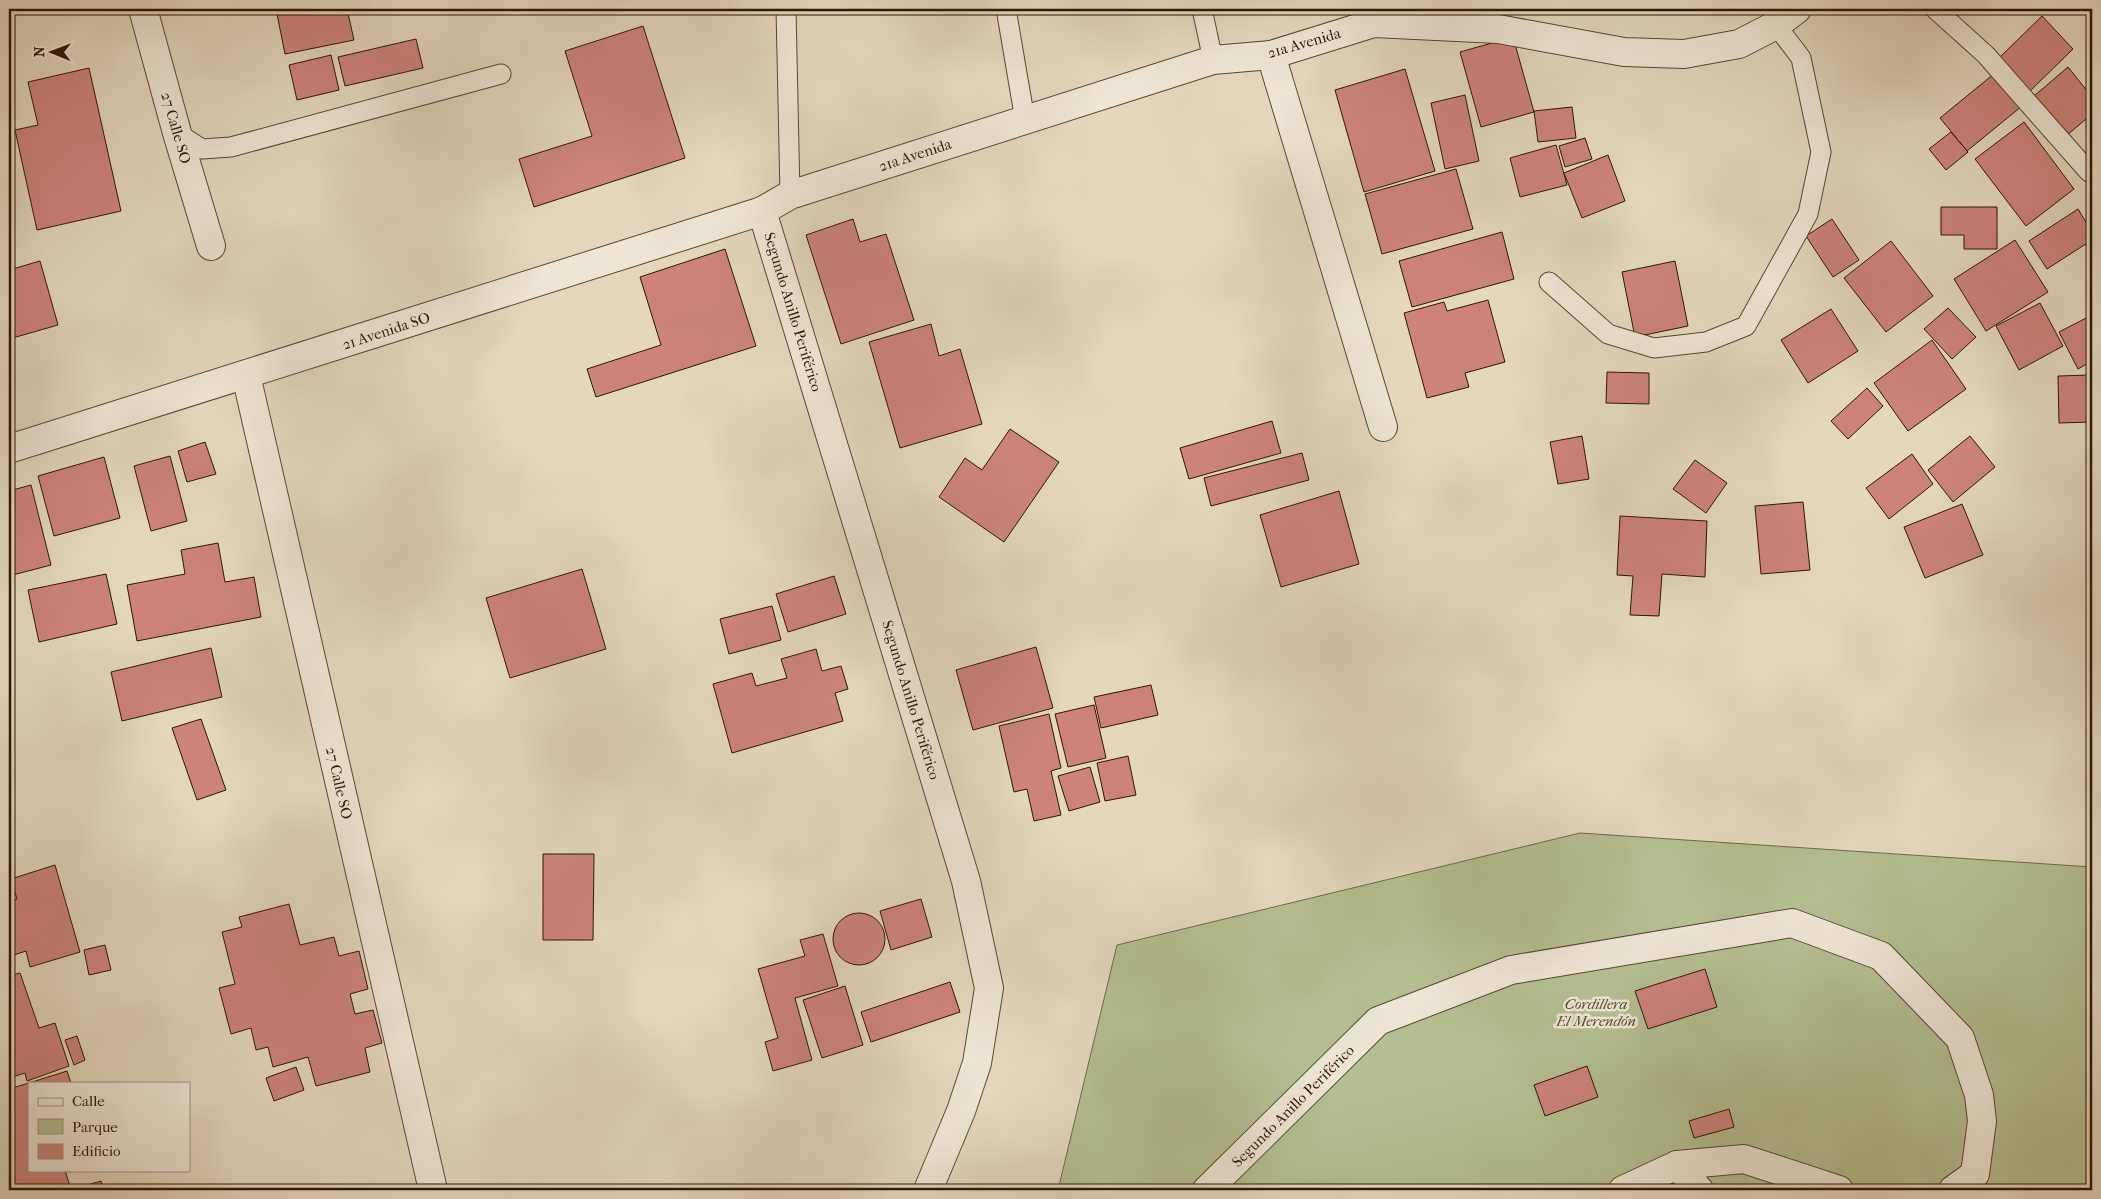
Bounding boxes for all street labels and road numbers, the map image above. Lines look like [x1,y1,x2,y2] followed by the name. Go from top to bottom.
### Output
[1265,24,1344,62] street label: 21a Avenida
[157,90,195,166] street label: 27 Calle SO
[876,134,955,175] street label: 21a Avenida
[760,230,826,394] street label: Segundo Anillo Periférico
[340,308,432,354] street label: 21 Avenida SO
[878,618,944,782] street label: Segundo Anillo Periférico
[322,745,356,821] street label: 27 Calle SO
[1228,1041,1358,1171] street label: Segundo Anillo Periférico

